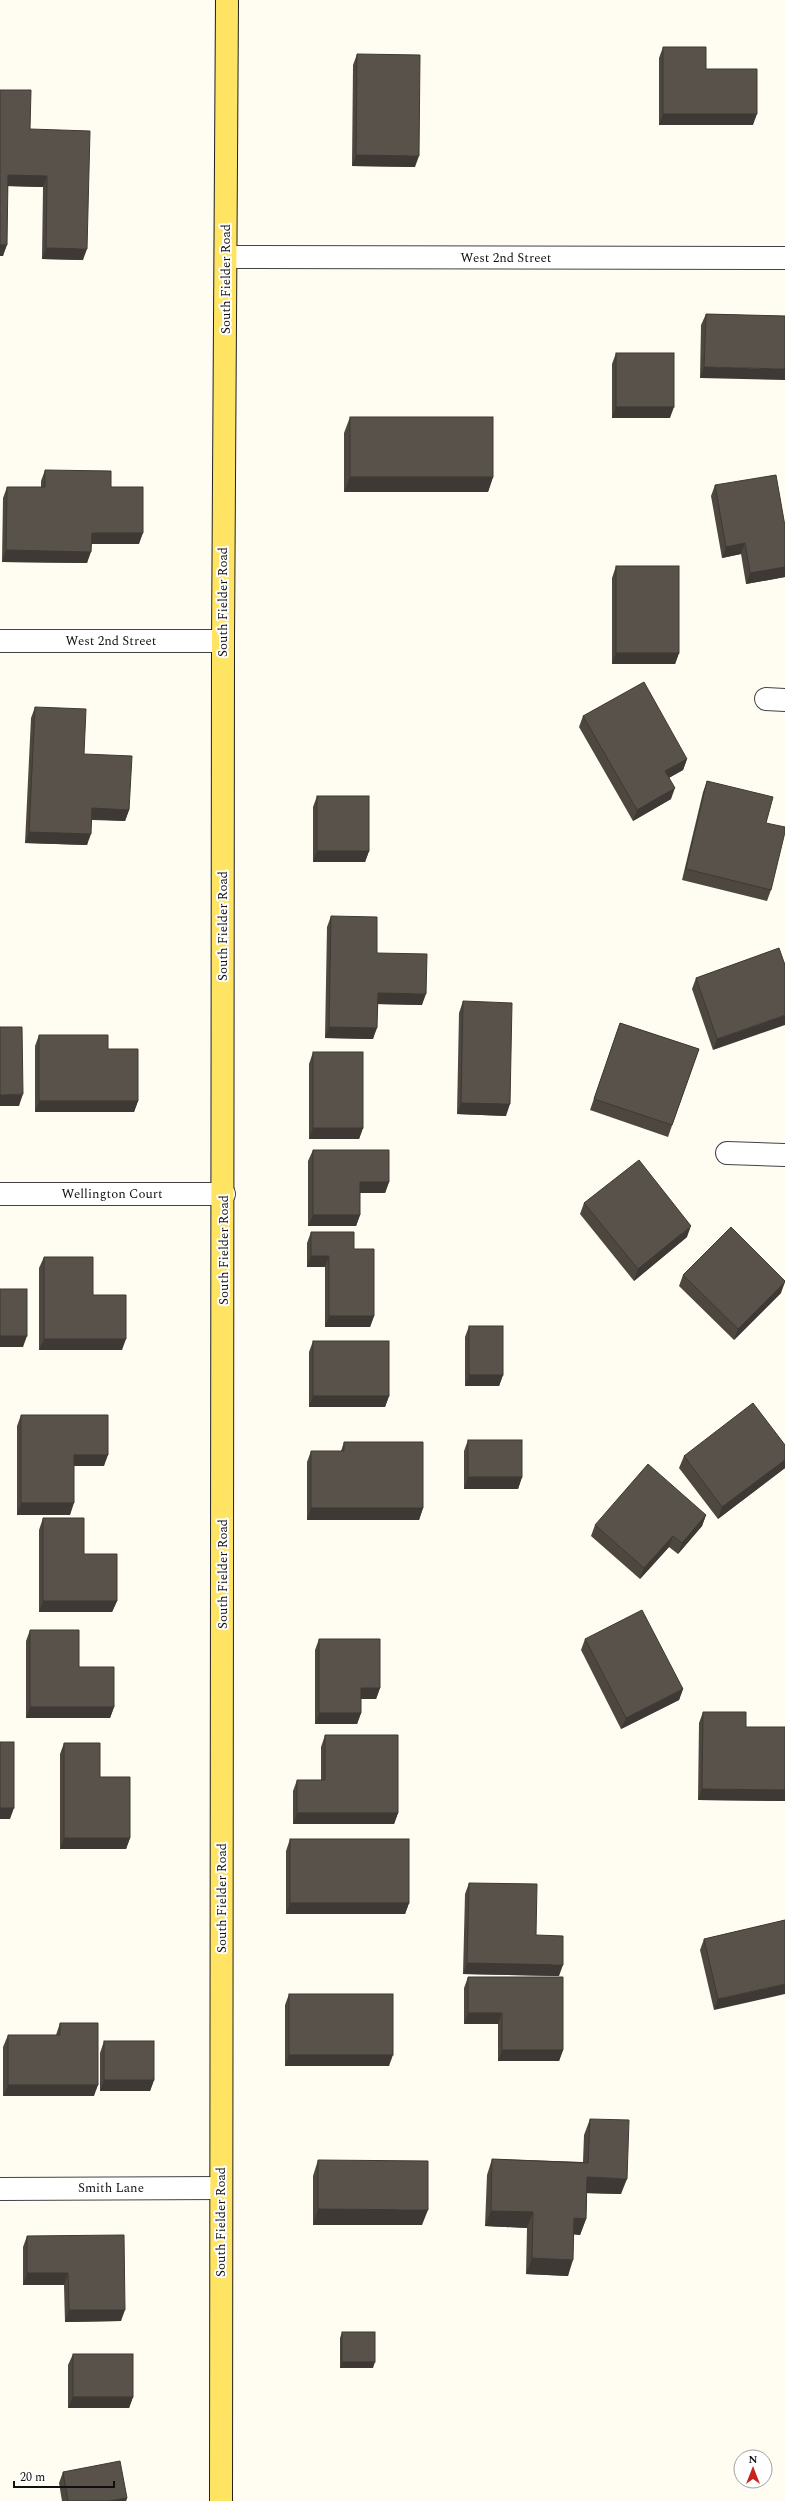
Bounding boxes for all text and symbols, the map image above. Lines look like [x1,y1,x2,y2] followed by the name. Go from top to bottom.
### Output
[216,224,236,334] street label: South Fielder Road
[461,248,552,268] street label: West 2nd Street
[213,547,233,657] street label: South Fielder Road
[66,631,157,651] street label: West 2nd Street
[213,871,233,981] street label: South Fielder Road
[61,1184,163,1204] street label: Wellington Court
[214,1195,234,1305] street label: South Fielder Road
[213,1519,233,1629] street label: South Fielder Road
[212,1843,232,1953] street label: South Fielder Road
[211,2167,231,2277] street label: South Fielder Road
[78,2178,144,2198] street label: Smith Lane
[733,2449,773,2489] north arrow
[749,2451,758,2468] text: N
[14,2463,114,2489] scale bar
[20,2468,45,2487] text: 20 m

